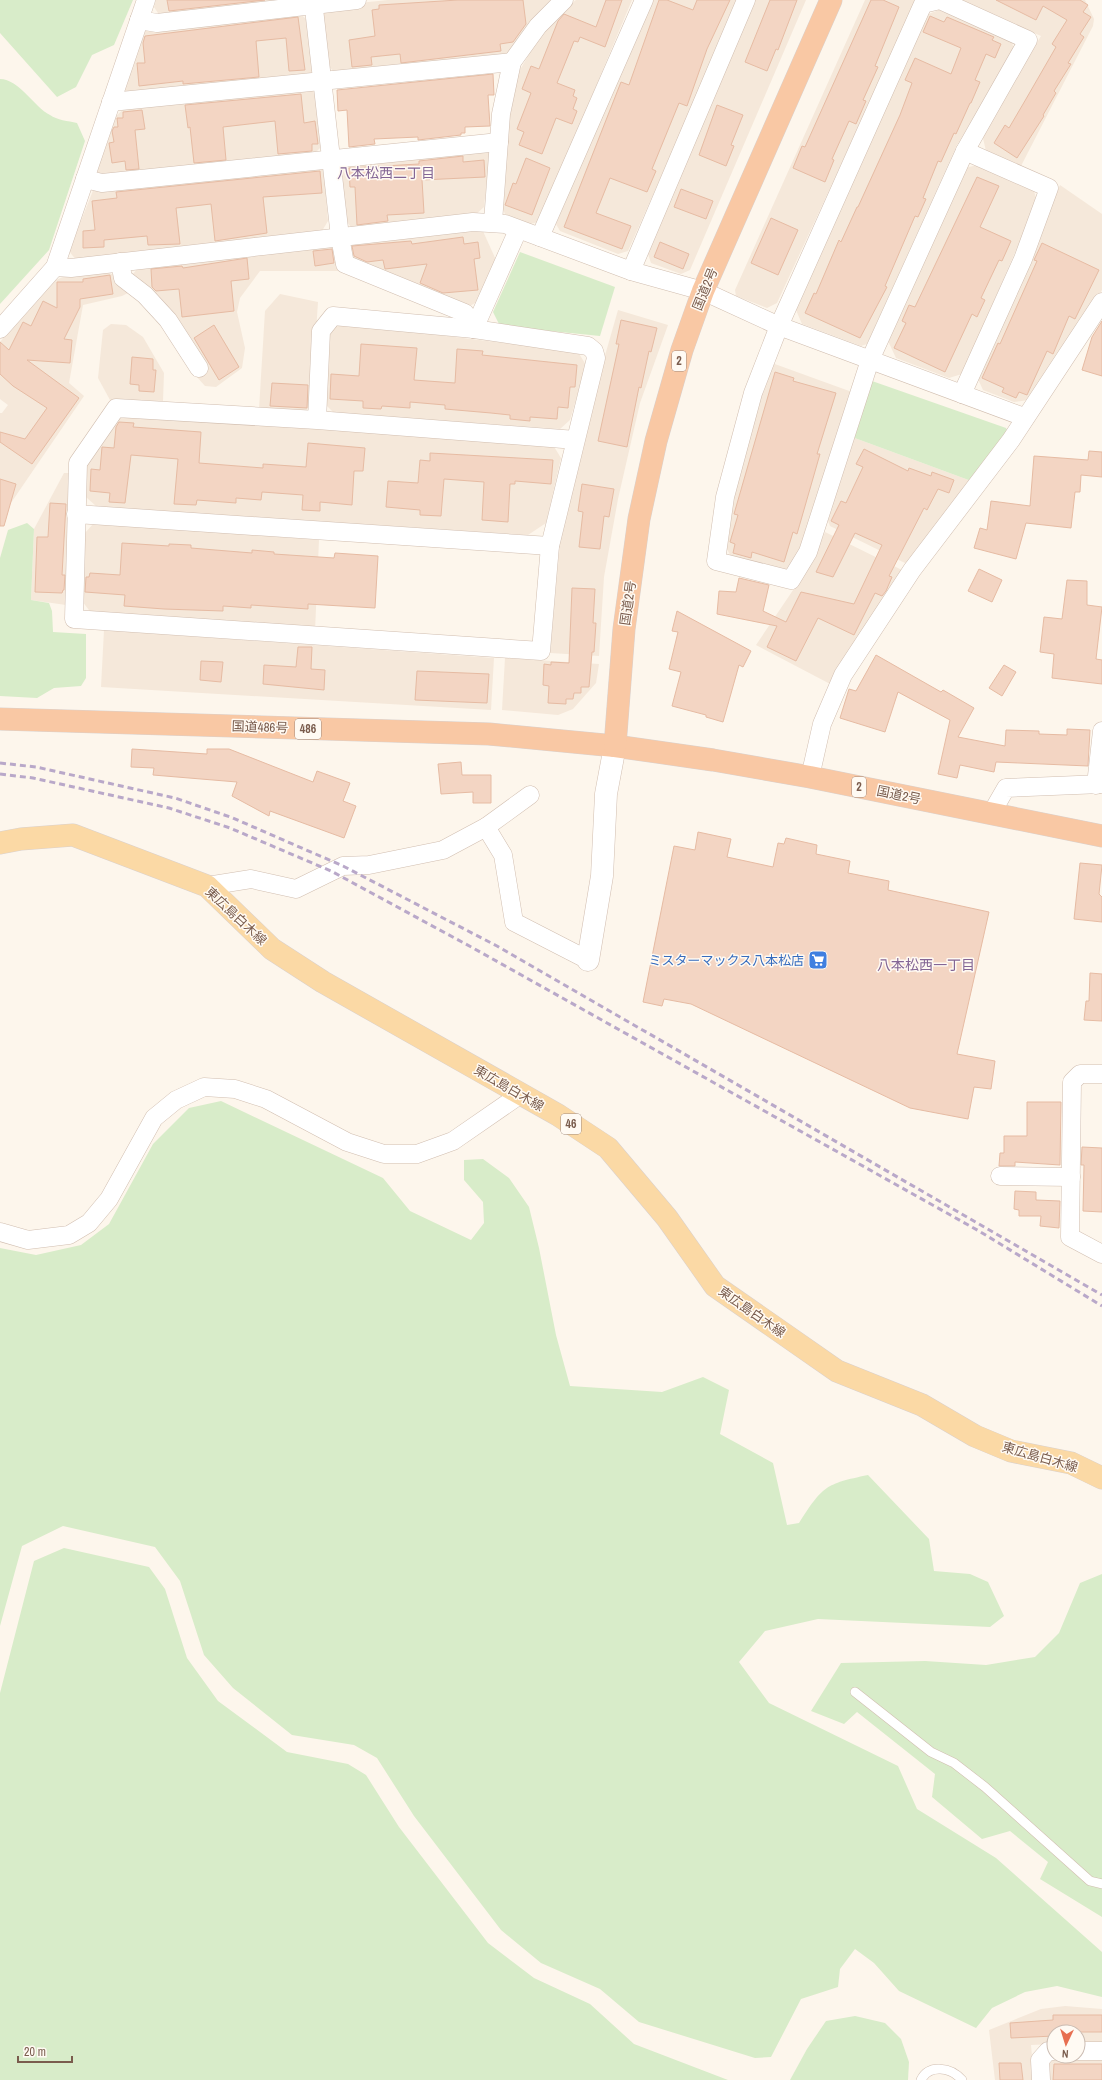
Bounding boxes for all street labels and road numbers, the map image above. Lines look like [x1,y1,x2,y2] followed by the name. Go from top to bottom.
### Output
[689,265,721,313] street label: 国道2号
[672,351,686,371] road number: 2
[616,580,640,626] street label: 国道2号
[231,718,289,736] street label: 国道486号
[295,719,321,739] road number: 486
[852,777,866,797] road number: 2
[875,782,923,808] street label: 国道2号
[202,883,270,949] street label: 東広島白木線
[471,1061,547,1115] street label: 東広島白木線
[561,1114,581,1134] road number: 46
[715,1283,789,1341] street label: 東広島白木線
[1000,1438,1080,1476] street label: 東広島白木線

